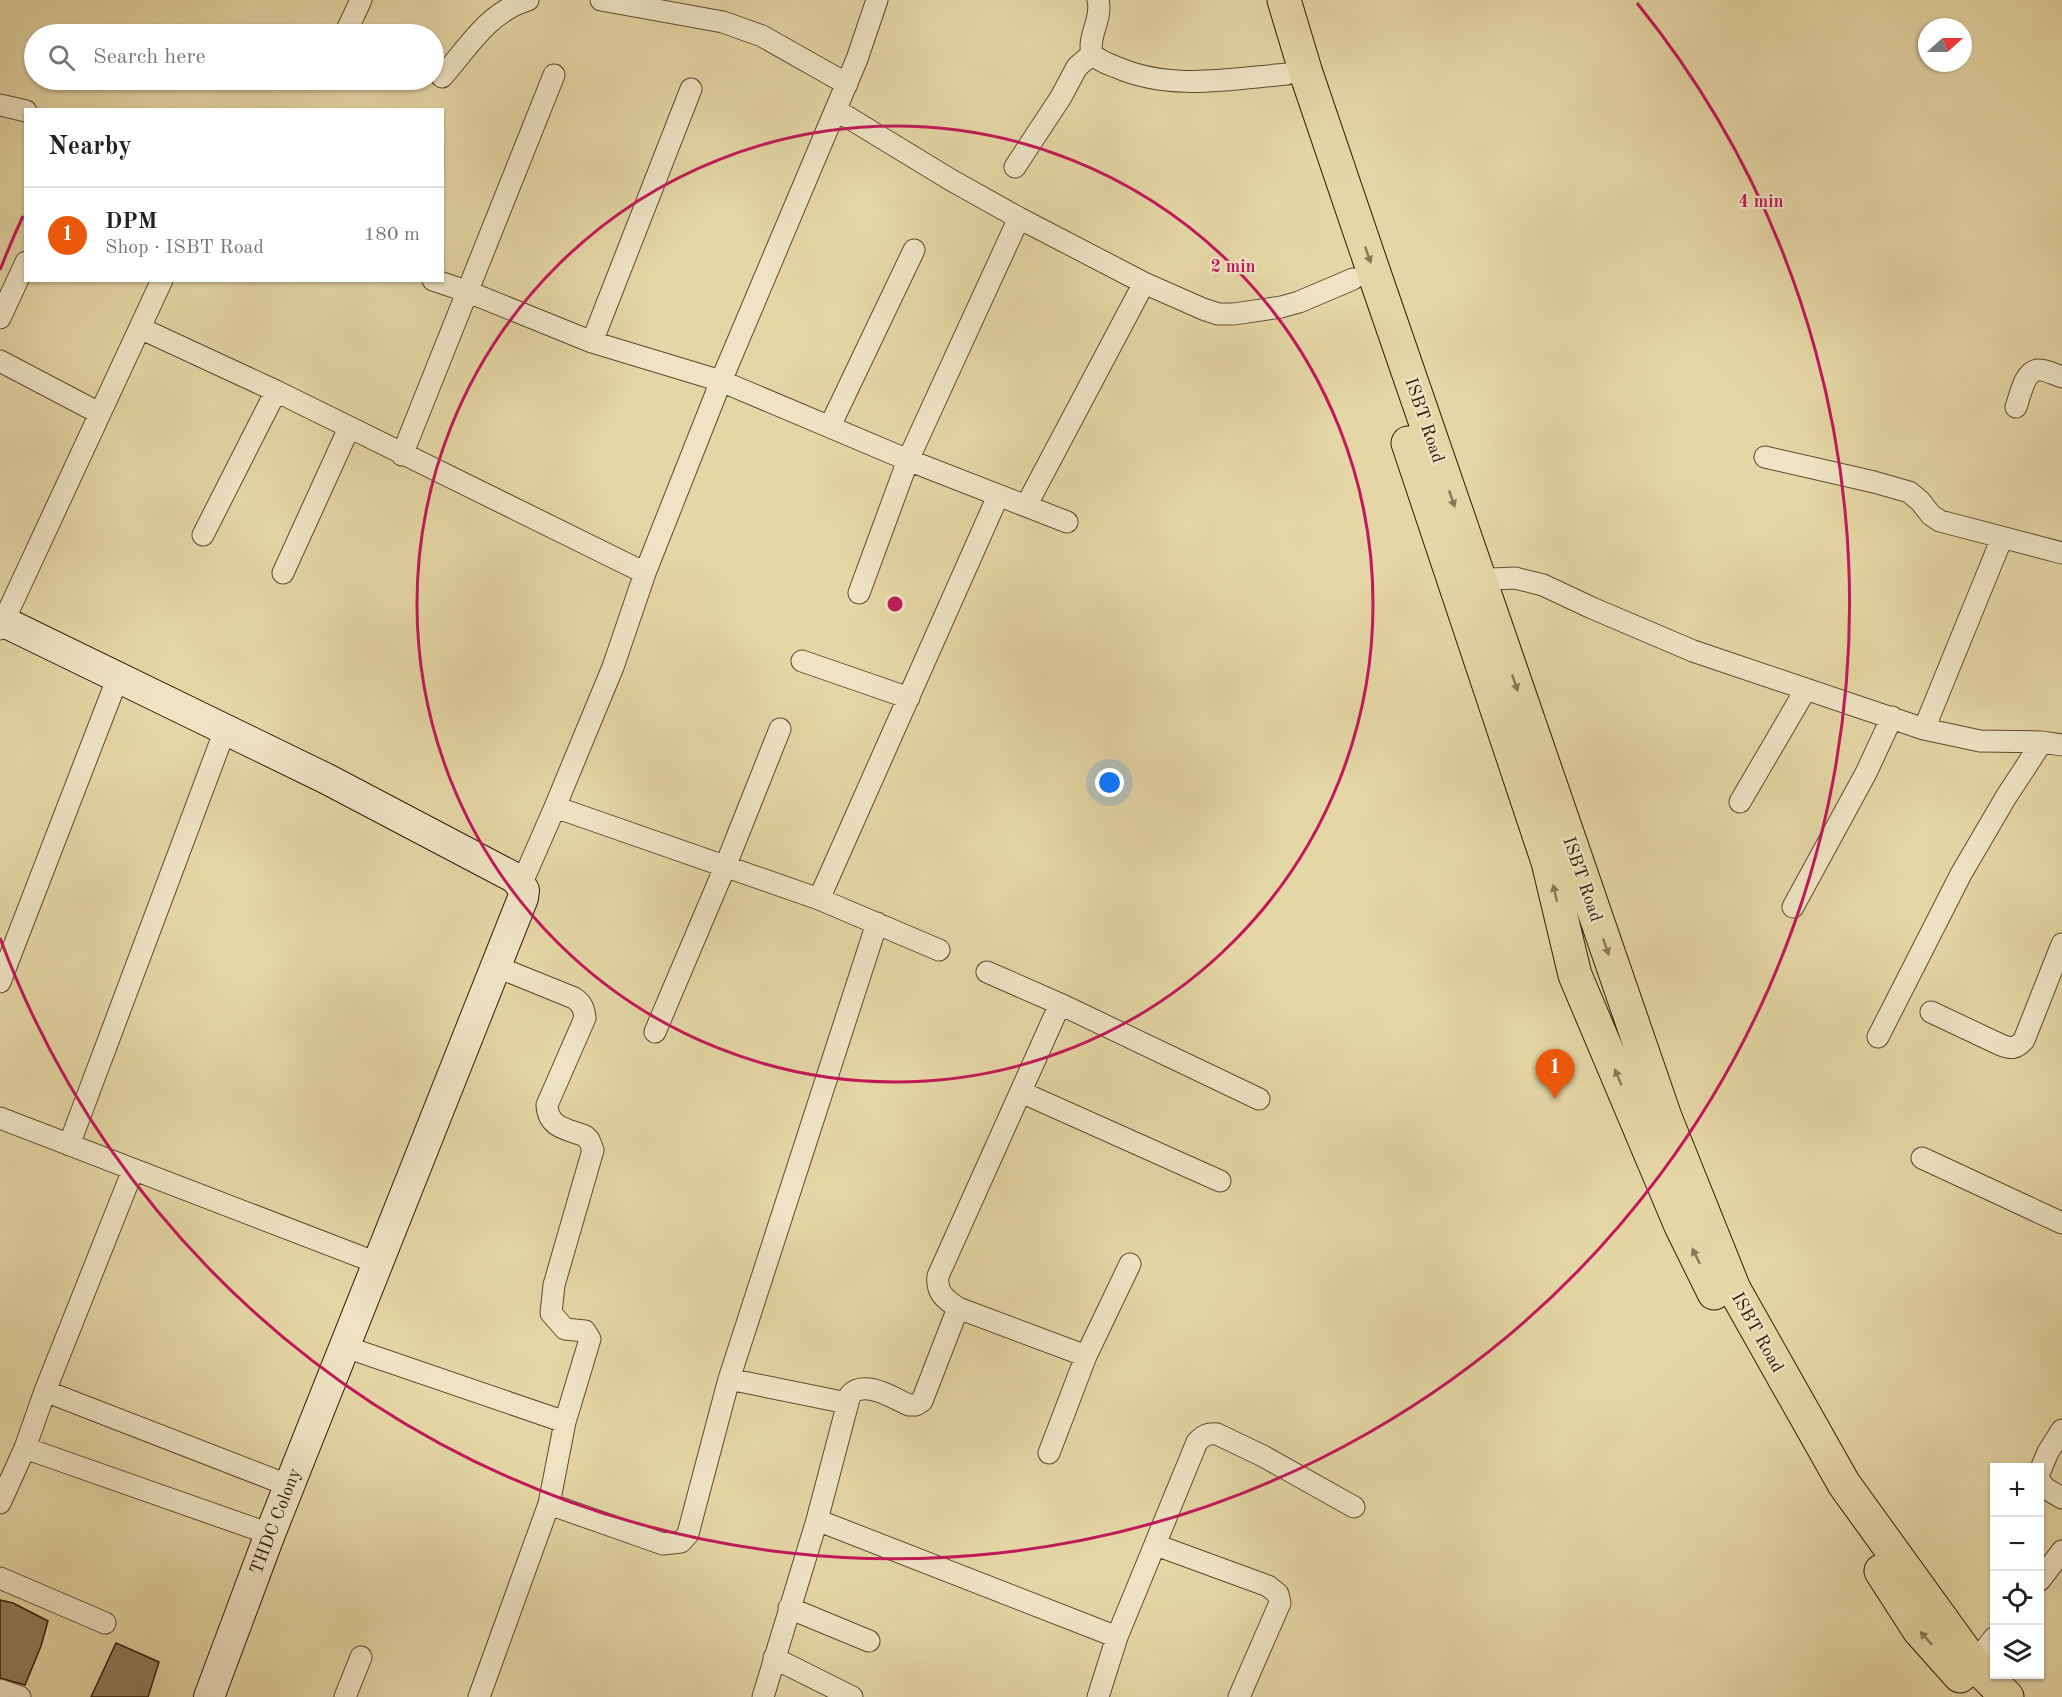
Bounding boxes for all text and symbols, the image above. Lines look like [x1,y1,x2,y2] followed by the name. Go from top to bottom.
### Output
[1918,18,1972,72] north arrow
[24,24,444,90] search box
[45,41,78,74] icon: search
[93,46,206,68] text: Search here
[48,134,132,160] text: Nearby
[1738,193,1784,211] text: 4 min
[105,211,157,233] text: DPM
[62,225,73,245] text: 1
[364,225,420,245] text: 180 m
[105,238,264,258] text: Shop · ISBT Road
[1363,246,1373,264] one-way arrow
[1210,258,1256,276] text: 2 min
[1401,375,1447,465] street label: ISBT Road
[1447,490,1457,508] one-way arrow
[885,594,905,614] centre of rings
[1511,674,1521,692] one-way arrow
[1095,768,1124,797] your location
[1559,834,1605,924] street label: ISBT Road
[1550,884,1560,902] one-way arrow
[1602,938,1612,956] one-way arrow
[1536,1050,1574,1099] pin: 1
[1613,1067,1623,1085] one-way arrow
[1691,1247,1701,1264] one-way arrow
[1728,1289,1786,1376] street label: ISBT Road
[1990,1463,2044,1679] map controls
[1990,1463,2044,1517] button: +
[247,1465,305,1577] street label: THDC Colony
[1990,1517,2044,1571] button: −
[1990,1571,2044,1625] button: locate
[1990,1625,2044,1679] button: layers
[1920,1631,1933,1646] one-way arrow

